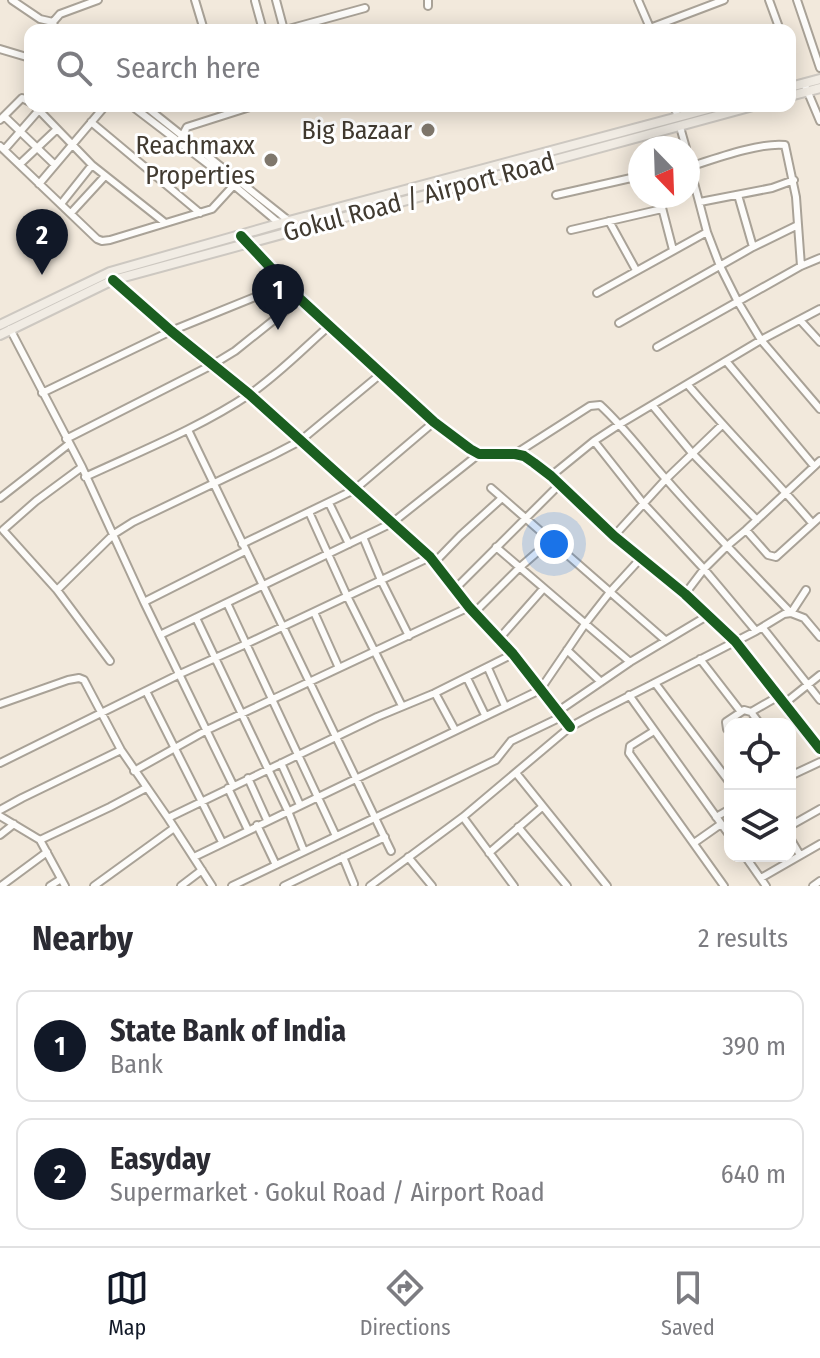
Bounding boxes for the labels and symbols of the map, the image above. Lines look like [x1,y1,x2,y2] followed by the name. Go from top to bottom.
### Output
[302,115,412,146] place label: Big Bazaar
[419,121,437,139] marker: Big Bazaar
[136,130,256,191] place label: Reachmaxx Properties
[628,136,700,208] north arrow
[280,146,558,248] street label: Gokul Road / Airport Road
[262,151,280,169] marker: Reachmaxx Properties
[16,209,68,275] pin: 2
[252,264,304,330] pin: 1
[534,524,574,564] your location

